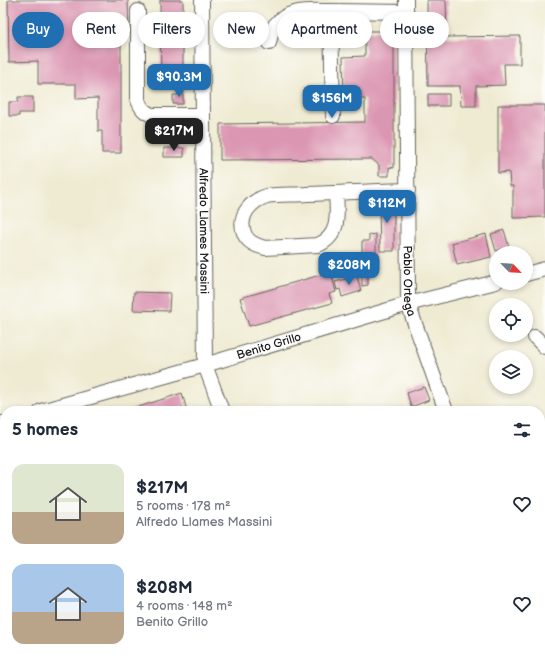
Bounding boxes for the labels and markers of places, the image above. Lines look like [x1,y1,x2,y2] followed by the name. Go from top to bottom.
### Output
[146,64,212,98] pin: $90.3M
[304,85,360,119] pin: $156M
[146,118,202,152] pin: $217M
[359,190,415,224] pin: $112M
[321,252,377,286] pin: $208M

